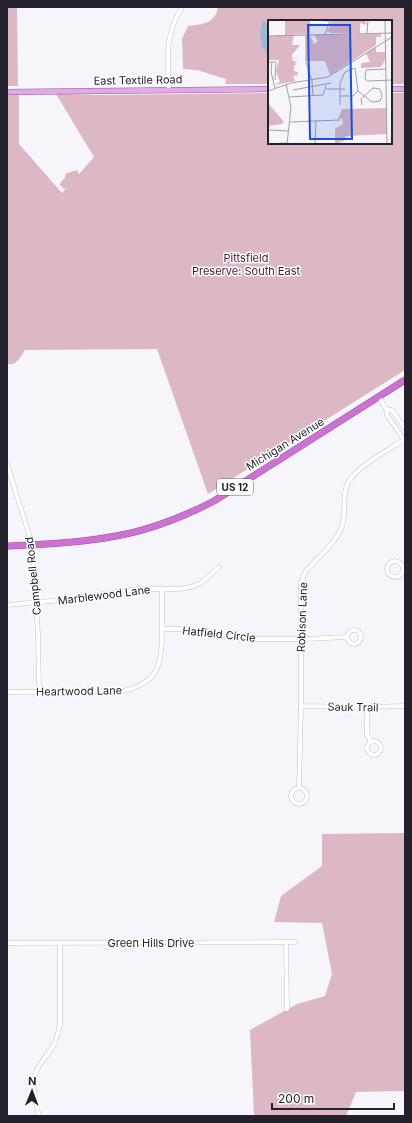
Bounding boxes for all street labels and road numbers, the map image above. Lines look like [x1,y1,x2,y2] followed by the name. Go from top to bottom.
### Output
[93,72,183,88] street label: East Textile Road
[243,414,327,474] street label: Michigan Avenue
[217,479,253,495] road number: US 12
[22,536,44,616] street label: Campbell Road
[57,582,151,608] street label: Marblewood Lane
[294,582,310,652] street label: Robison Lane
[182,623,256,645] street label: Hatfield Circle
[36,683,122,699] street label: Heartwood Lane
[327,700,379,714] street label: Sauk Trail
[108,936,194,950] street label: Green Hills Drive

